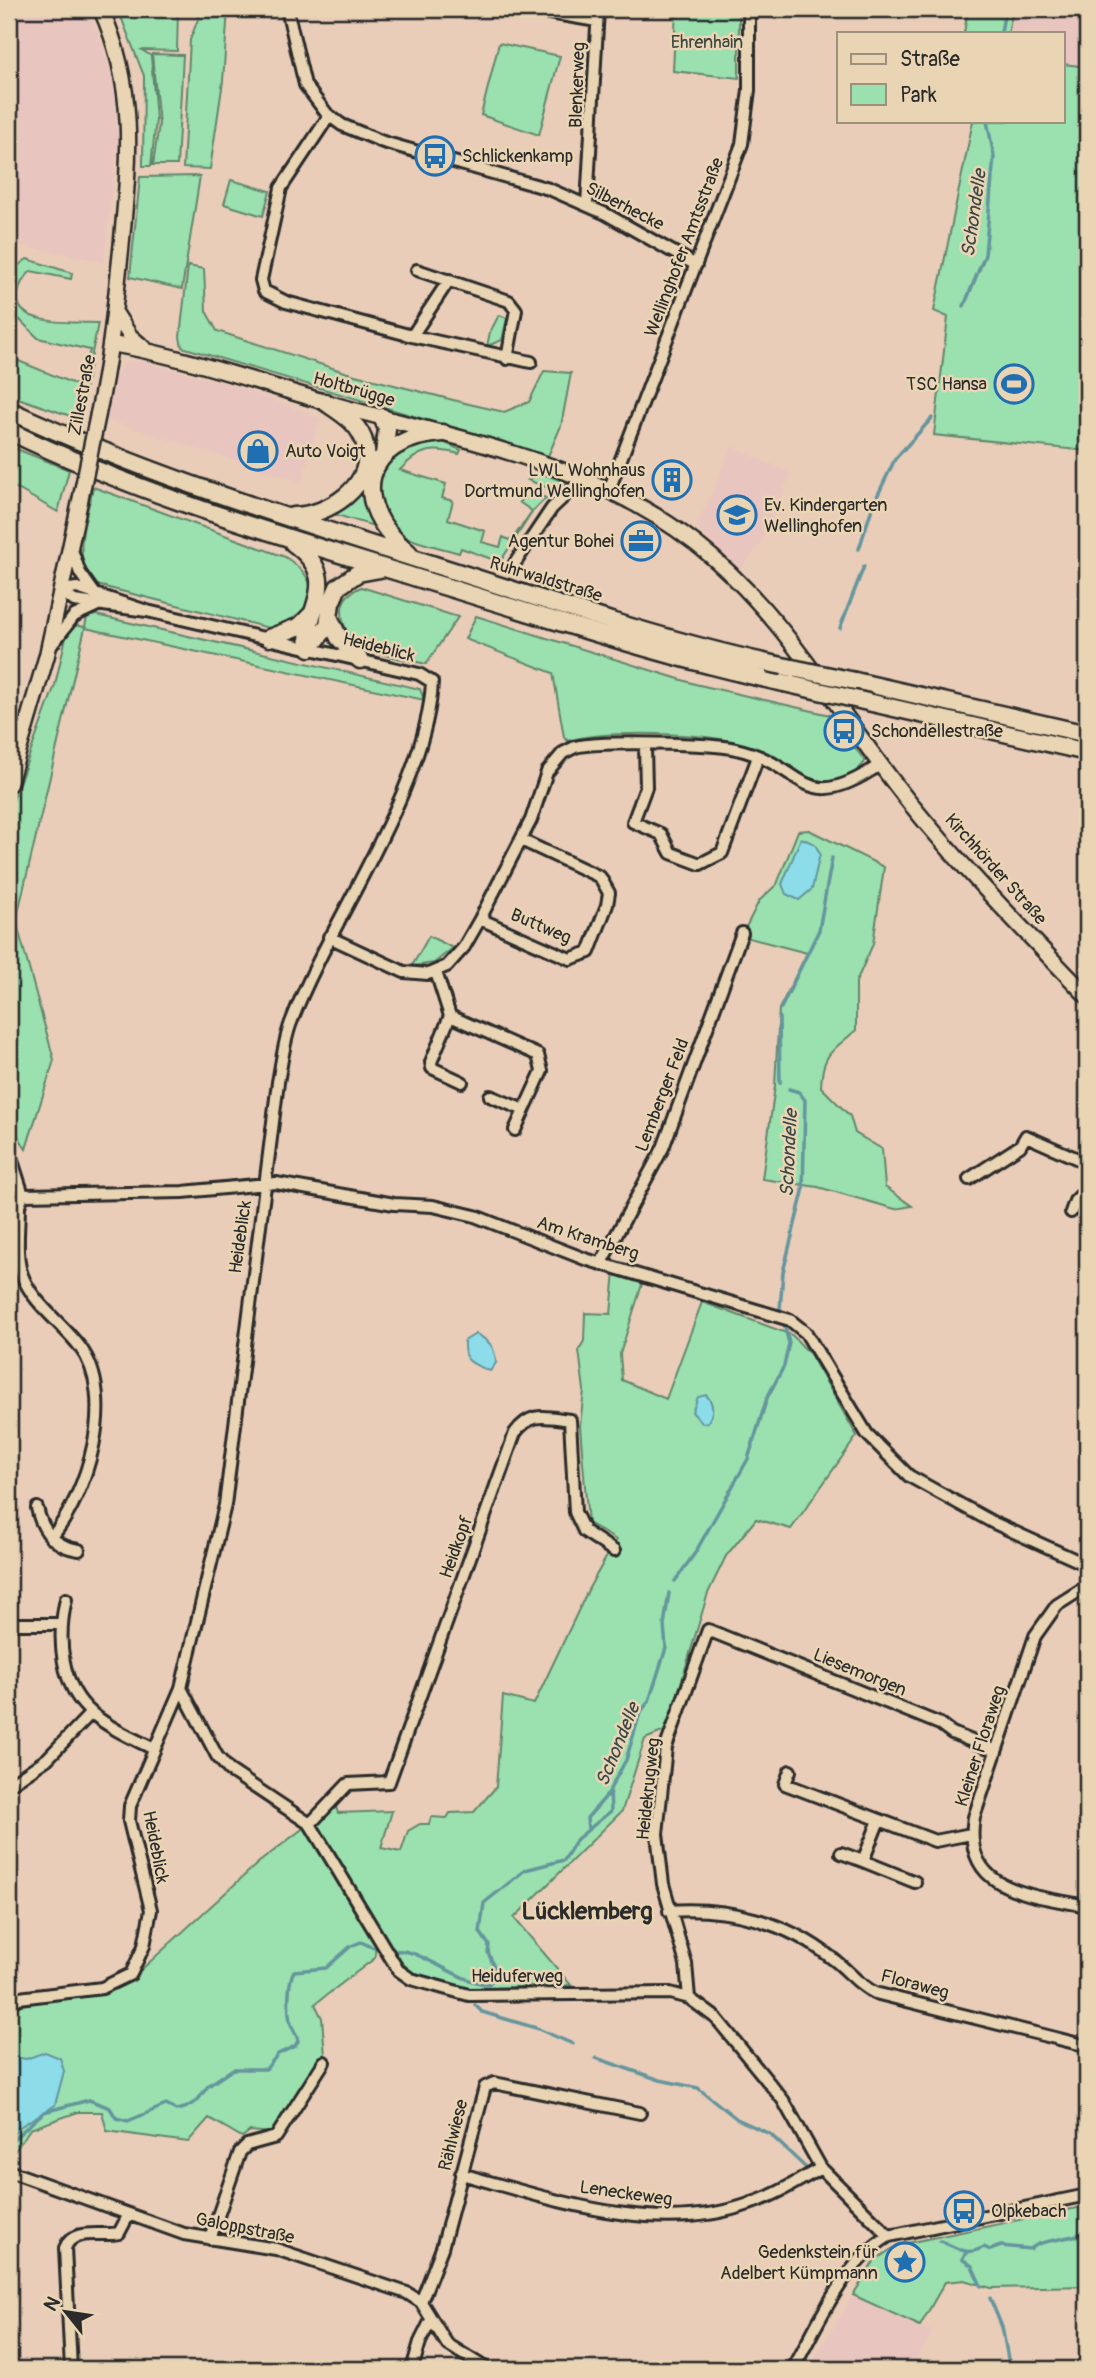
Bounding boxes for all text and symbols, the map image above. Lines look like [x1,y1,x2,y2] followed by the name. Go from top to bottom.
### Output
[671,31,743,54] park label: Ehrenhain
[837,32,1064,122] legend
[565,42,590,128] street label: Blenkerweg
[900,46,960,73] text: Straße
[900,82,937,109] text: Park
[414,135,456,177] bus stop icon: Schlickenkamp
[462,145,573,168] place label: Schlickenkamp
[640,154,729,340] street label: Wellinghofer Amtsstraße
[956,166,992,258] water label: Schondelle
[582,177,668,236] street label: Silberhecke
[63,353,102,437] street label: Zillestraße
[993,363,1035,405] sports icon: TSC Hansa
[310,367,398,412] street label: Holtbrügge
[906,373,987,396] place label: TSC Hansa
[237,430,279,472] shop icon: Auto Voigt
[285,440,367,463] place label: Auto Voigt
[464,459,645,503] place label: LWL Wohnhaus Dortmund Wellinghofen
[651,459,693,501] building icon: LWL Wohnhaus Dortmund Wellinghofen
[716,494,758,536] school or university icon: Ev. Kindergarten Wellinghofen
[764,494,887,538] place label: Ev. Kindergarten Wellinghofen
[620,520,662,562] office icon: Agentur Bohei
[508,530,614,553] place label: Agentur Bohei
[487,551,605,608] street label: Ruhrwaldstraße
[340,627,418,668] street label: Heideblick
[823,710,865,752] bus stop icon: Schondellestraße
[871,720,1003,743] place label: Schondellestraße
[940,809,1052,930] street label: Kirchhörder Straße
[507,903,575,950] street label: Buttweg
[630,1035,695,1155] street label: Lemberger Feld
[775,1107,803,1197] water label: Schondelle
[224,1199,257,1275] street label: Heideblick
[534,1211,642,1266] street label: Am Kramberg
[435,1512,479,1582] street label: Heidkopf
[810,1643,910,1702] street label: Liesemorgen
[950,1683,1011,1810] street label: Kleiner Floraweg
[590,1698,646,1790] water label: Schondelle
[632,1737,665,1841] street label: Heidekrugweg
[137,1809,174,1886] street label: Heideblick
[521,1897,653,1926] district label: Lücklemberg
[878,1964,951,2005] street label: Floraweg
[471,1965,563,1988] street label: Heiduferweg
[434,2097,473,2173] street label: Rählwiese
[578,2176,674,2211] street label: Leneckeweg
[943,2190,985,2232] bus stop icon: Olpkebach
[991,2200,1066,2223] place label: Olpkebach
[194,2208,296,2249] street label: Galoppstraße
[720,2241,879,2285] place label: Gedenkstein für Adelbert Kümpmann
[884,2241,926,2283] place icon: Gedenkstein für Adelbert Kümpmann
[32,2276,102,2346] north arrow
[39,2292,66,2316] text: N

